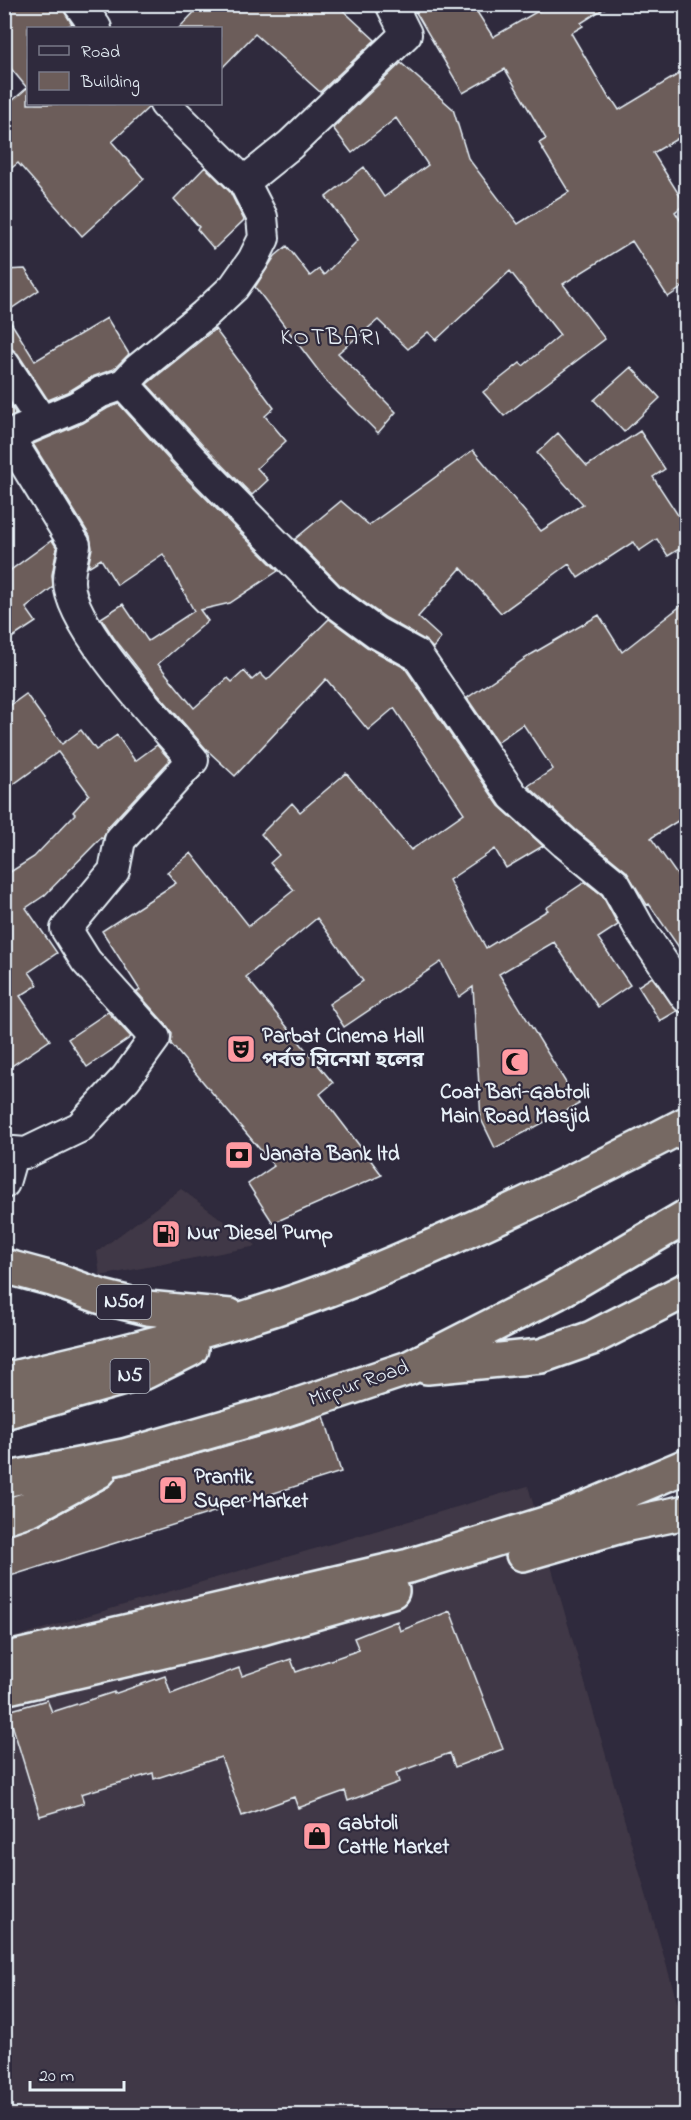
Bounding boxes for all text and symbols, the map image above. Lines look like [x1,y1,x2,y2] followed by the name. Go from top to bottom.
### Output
[27,27,222,105] legend
[81,40,120,66] text: Road
[80,70,140,97] text: Building
[280,321,382,356] district label: KOTBARI
[262,1022,425,1076] place label: Parbat Cinema Hall পর্বত সিনেমা হলের
[225,1033,257,1065] theatre icon: Parbat Cinema Hall পর্বত সিনেমা হলের
[499,1046,531,1078] mosque icon: Coat Bari-Gabtoli Main Road Masjid
[440,1078,590,1132] place label: Coat Bari-Gabtoli Main Road Masjid
[223,1139,255,1171] bank icon: Janata Bank ltd
[260,1140,400,1170] place label: Janata Bank ltd
[150,1218,182,1250] fuel station icon: Nur Diesel Pump
[187,1219,333,1249] place label: Nur Diesel Pump
[97,1285,151,1319] road number: N501
[305,1353,413,1415] street label: Mirpur Road
[110,1359,150,1393] road number: N5
[194,1463,309,1517] place label: Prantik Super Market
[157,1474,189,1506] shop icon: Prantik Super Market
[338,1809,450,1863] place label: Gabtoli Cattle Market
[301,1820,333,1852] shop icon: Gabtoli Cattle Market
[30,2054,124,2092] scale bar
[39,2064,74,2090] text: 20 m

